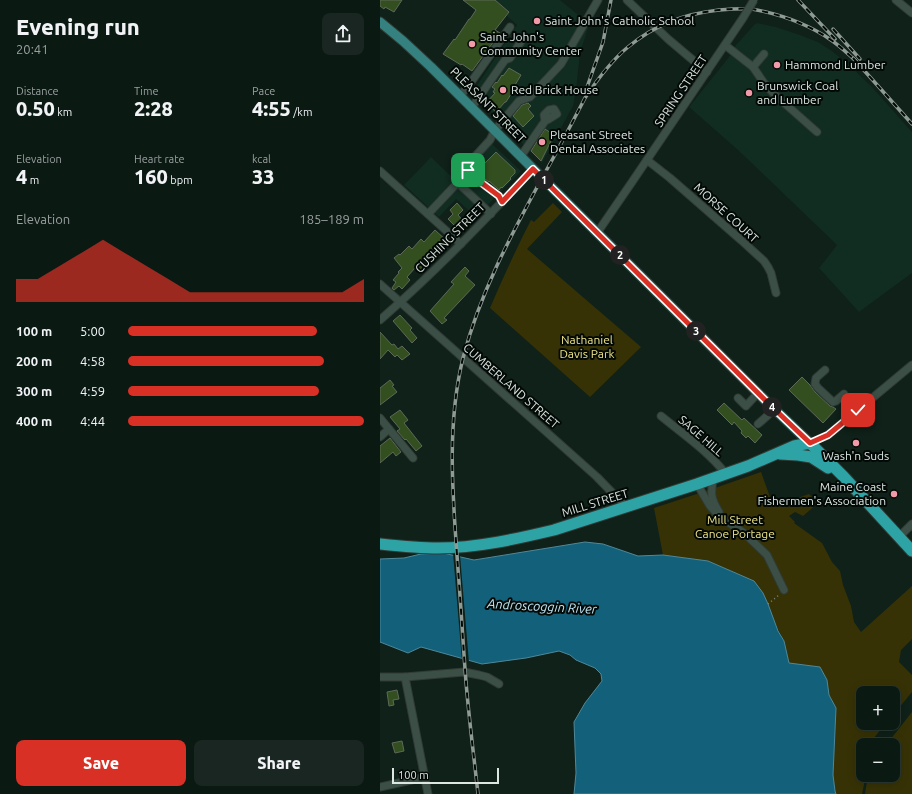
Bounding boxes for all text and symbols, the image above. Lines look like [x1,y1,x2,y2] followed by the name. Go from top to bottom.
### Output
[322,13,364,55] button: share
[16,14,140,39] text: Evening run
[545,14,694,27] place label: Saint John's Catholic School
[532,16,542,26] marker: Saint John's Catholic School
[480,30,582,57] place label: Saint John's Community Center
[467,39,477,49] marker: Saint John's Community Center
[16,42,49,56] text: 20:41
[652,52,710,129] street label: SPRING STREET
[785,58,886,71] place label: Hammond Lumber
[772,60,782,70] marker: Hammond Lumber
[448,64,529,145] street label: PLEASANT STREET
[757,79,838,106] place label: Brunswick Coal and Lumber
[511,83,598,96] place label: Red Brick House
[16,85,59,97] text: Distance
[134,85,159,97] text: Time
[252,85,275,97] text: Pace
[498,85,508,95] marker: Red Brick House
[744,88,754,98] marker: Brunswick Coal and Lumber
[16,97,55,120] text: 0.50
[134,97,173,120] text: 2:28
[252,97,291,120] text: 4:55
[55,106,72,118] text: km
[291,106,312,118] text: /km
[550,128,645,155] place label: Pleasant Street Dental Associates
[537,137,547,147] marker: Pleasant Street Dental Associates
[16,153,62,165] text: Elevation
[134,153,185,165] text: Heart rate
[252,153,271,165] text: kcal
[451,153,485,187] pin
[457,159,479,181] icon: arrive
[16,165,27,188] text: 4
[134,165,168,188] text: 160
[252,165,275,188] text: 33
[534,170,554,190] pin: 1
[27,174,39,186] text: m
[168,174,193,186] text: bpm
[541,174,547,186] text: 1
[692,180,761,245] street label: MORSE COURT
[412,200,487,275] street label: CUSHING STREET
[16,212,70,226] text: Elevation
[299,212,364,226] text: 185–189 m
[610,245,630,265] pin: 2
[617,249,623,261] text: 2
[686,321,706,341] pin: 3
[16,324,52,338] text: 100 m
[80,324,105,338] text: 5:00
[693,325,699,337] text: 3
[559,333,615,360] park label: Nathaniel Davis Park
[461,341,562,431] street label: CUMBERLAND STREET
[16,354,52,368] text: 200 m
[80,354,105,368] text: 4:58
[16,384,52,398] text: 300 m
[80,384,105,398] text: 4:59
[841,393,875,427] pin
[762,397,782,417] pin: 4
[847,399,869,421] icon: check
[769,401,775,413] text: 4
[676,413,726,459] street label: SAGE HILL
[16,414,52,428] text: 400 m
[80,414,105,428] text: 4:44
[851,438,861,448] marker: Wash'n Suds
[823,449,889,462] place label: Wash'n Suds
[758,480,886,507] place label: Maine Coast Fishermen's Association
[560,486,630,519] street label: MILL STREET
[889,489,899,499] marker: Maine Coast Fishermen's Association
[695,513,775,540] park label: Mill Street Canoe Portage
[486,596,598,616] water label: Androscoggin River
[856,686,900,782] map controls
[856,686,900,730] button: +
[856,738,900,782] button: −
[16,740,186,786] button: Save
[194,740,364,786] button: Share
[392,766,499,785] scale bar
[398,769,429,781] text: 100 m

